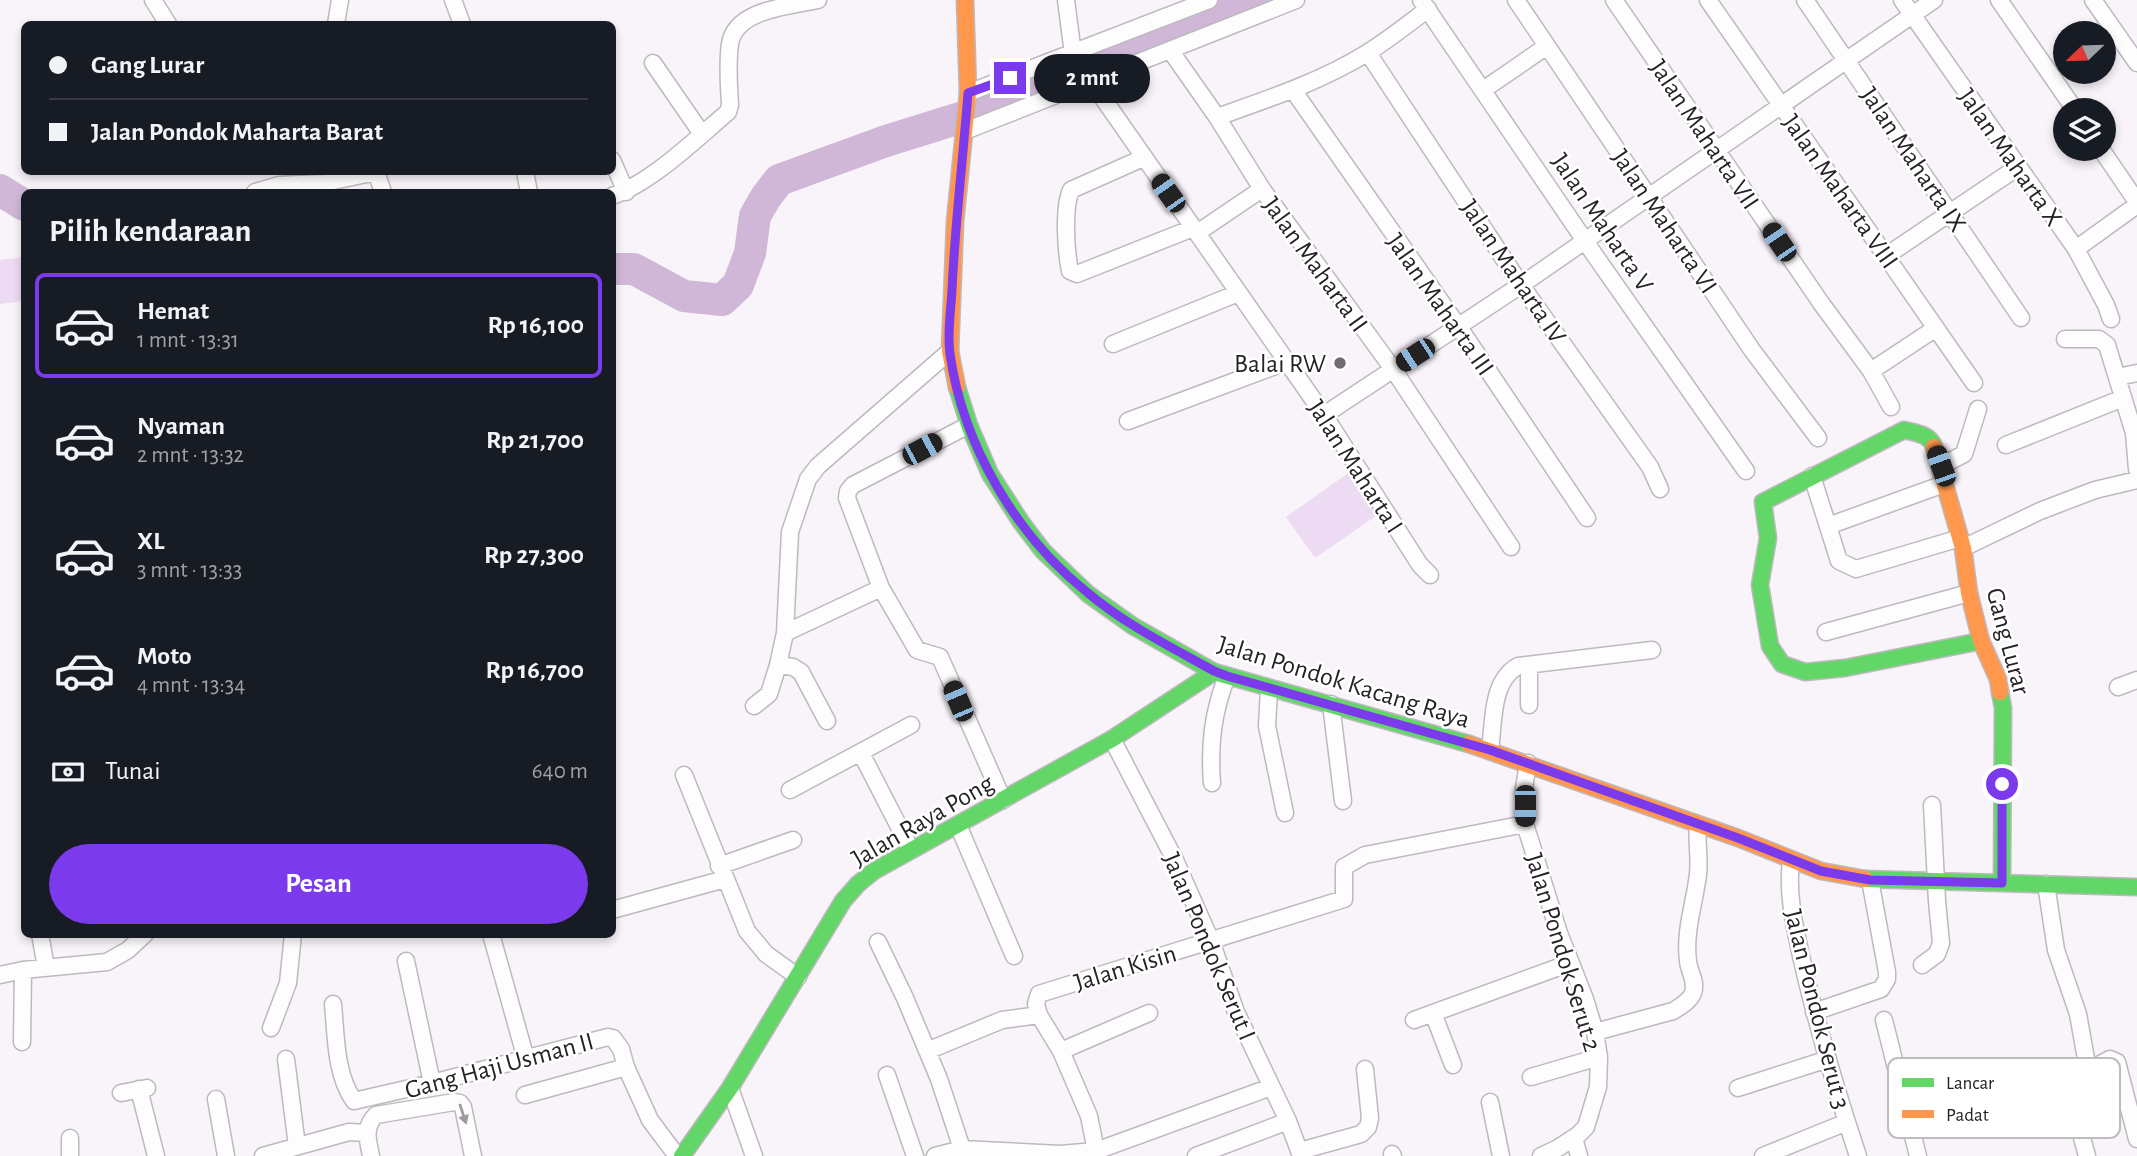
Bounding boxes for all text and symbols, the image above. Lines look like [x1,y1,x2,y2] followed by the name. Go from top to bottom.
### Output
[2053,21,2116,84] north arrow
[2053,21,2116,161] map controls
[91,52,204,78] text: Gang Lurar
[1034,54,1150,102] callout: 2 mnt
[1645,55,1764,214] street label: Jalan Maharta VII
[994,62,1026,94] route end
[1066,67,1118,90] text: 2 mnt
[1855,82,1971,237] street label: Jalan Maharta IX
[1953,84,2067,231] street label: Jalan Maharta X
[2053,98,2116,161] button: layers
[1777,110,1903,273] street label: Jalan Maharta VIII
[91,119,383,145] text: Jalan Pondok Maharta Barat
[1607,145,1722,298] street label: Jalan Maharta VI
[1546,149,1658,297] street label: Jalan Maharta V
[1148,170,1189,216] car
[1258,192,1373,337] street label: Jalan Maharta II
[1456,195,1571,348] street label: Jalan Maharta IV
[49,215,251,247] text: Pilih kendaraan
[1759,219,1800,265] car
[1382,229,1499,380] street label: Jalan Maharta III
[53,294,116,357] icon: car
[137,298,209,324] text: Hemat
[487,312,584,338] text: Rp 16,100
[137,329,239,352] text: 1 mnt · 13:31
[1392,335,1439,375] car
[1234,351,1327,377] place label: Balai RW
[1332,355,1348,371] marker: Balai RW
[1303,395,1408,538] street label: Jalan Maharta I
[53,409,116,472] icon: car
[137,413,225,439] text: Nyaman
[486,427,584,453] text: Rp 21,700
[899,430,946,468] car
[1924,443,1959,489] car
[137,444,244,467] text: 2 mnt · 13:32
[53,524,116,587] icon: car
[137,528,164,554] text: XL
[484,542,584,568] text: Rp 27,300
[137,559,242,582] text: 3 mnt · 13:33
[1981,585,2035,698] street label: Gang Lurar
[1215,631,1473,733] street label: Jalan Pondok Kacang Raya
[53,639,116,702] icon: car
[137,643,192,669] text: Moto
[486,657,584,683] text: Rp 16,700
[137,674,245,697] text: 4 mnt · 13:34
[941,678,976,724] car
[49,753,87,791] icon: cash
[105,758,161,784] text: Tunai
[532,760,588,783] text: 640 m
[1986,768,2018,800] route start
[847,770,998,872] street label: Jalan Raya Pong
[1515,785,1536,827] car
[49,844,588,924] button: Pesan
[1158,849,1260,1044] street label: Jalan Pondok Serut I
[1520,850,1606,1055] street label: Jalan Pondok Serut 2
[1780,907,1854,1112] street label: Jalan Pondok Serut 3
[1071,940,1179,996] street label: Jalan Kisin
[402,1028,596,1104] street label: Gang Haji Usman II
[1888,1058,2120,1138] legend
[1946,1074,1994,1093] text: Lancar
[458,1104,469,1125] one-way arrow
[1946,1106,1989,1125] text: Padat

